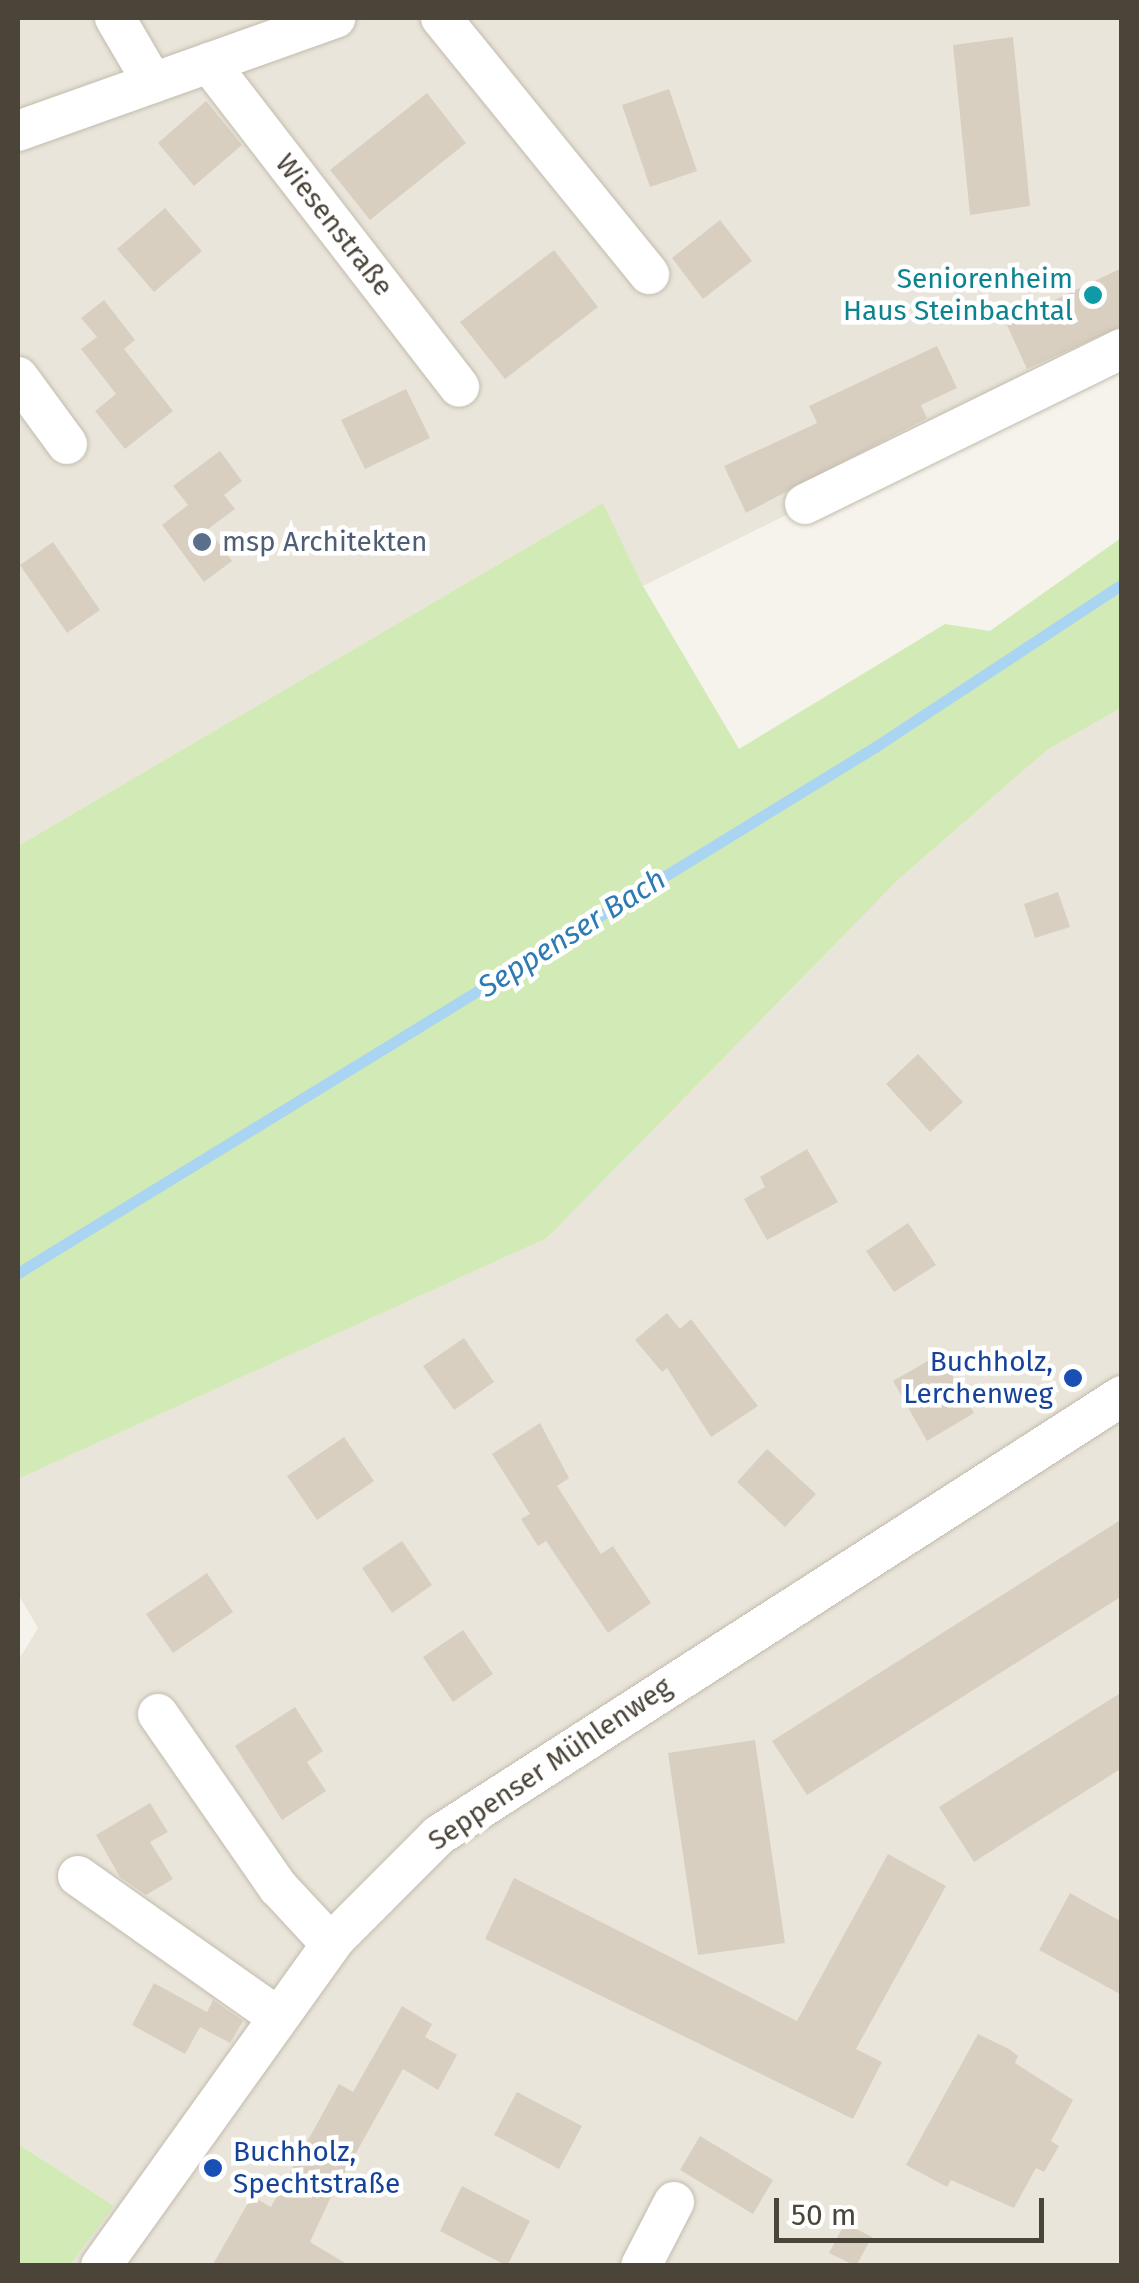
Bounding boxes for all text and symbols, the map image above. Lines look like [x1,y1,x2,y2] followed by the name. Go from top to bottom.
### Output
[268,147,400,303] street label: Wiesenstraße
[843,262,1073,328] place label: Seniorenheim Haus Steinbachtal
[1082,284,1104,306] marker: Seniorenheim Haus Steinbachtal
[222,525,427,559] place label: msp Architekten
[191,531,213,553] marker: msp Architekten
[471,861,673,1005] water label: Seppenser Bach
[903,1345,1053,1411] place label: Buchholz, Lerchenweg
[1062,1367,1084,1389] marker: Buchholz, Lerchenweg
[422,1670,678,1858] street label: Seppenser Mühlenweg
[233,2135,400,2201] place label: Buchholz, Spechtstraße
[202,2157,224,2179] marker: Buchholz, Spechtstraße
[779,2178,1049,2240] scale bar
[791,2197,856,2233] text: 50 m

